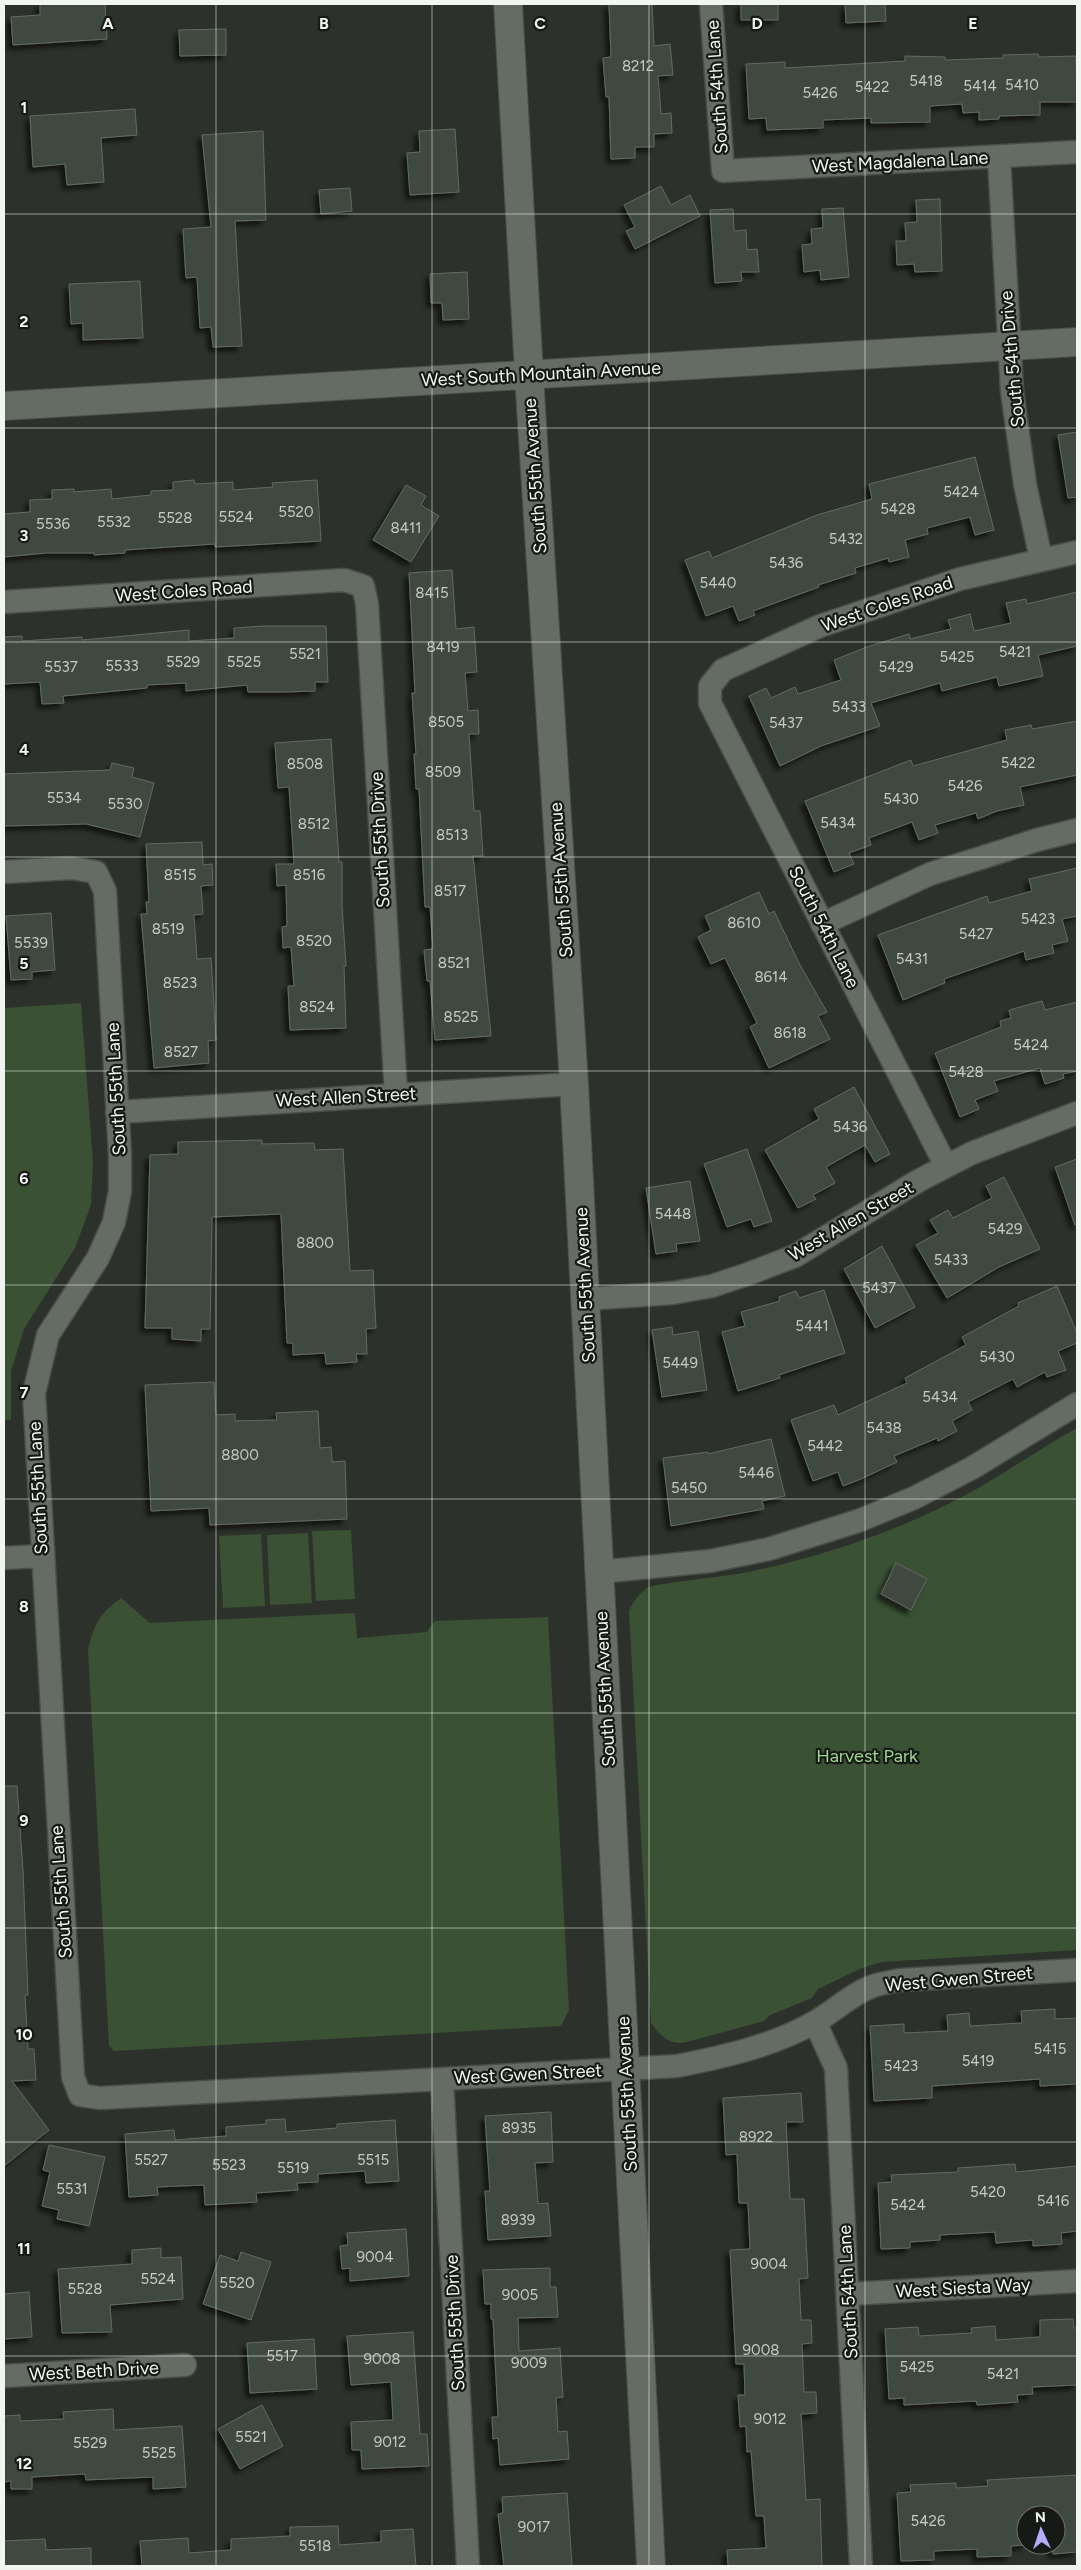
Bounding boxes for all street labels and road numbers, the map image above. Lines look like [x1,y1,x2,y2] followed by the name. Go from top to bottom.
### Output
[701,19,733,155] street label: South 54th Lane
[811,146,989,178] street label: West Magdalena Lane
[995,289,1029,428] street label: South 54th Drive
[421,357,662,391] street label: West South Mountain Avenue
[519,397,551,554] street label: South 55th Avenue
[818,571,956,637] street label: West Coles Road
[115,575,253,607] street label: West Coles Road
[365,771,395,909] street label: South 55th Drive
[545,801,577,958] street label: South 55th Avenue
[784,862,864,992] street label: South 54th Lane
[102,1022,130,1156] street label: South 55th Lane
[275,1082,417,1112] street label: West Allen Street
[785,1176,918,1266] street label: West Allen Street
[570,1207,600,1363] street label: South 55th Avenue
[24,1421,52,1555] street label: South 55th Lane
[590,1611,620,1767] street label: South 55th Avenue
[45,1825,77,1959] street label: South 55th Lane
[884,1962,1034,1996] street label: West Gwen Street
[612,2016,642,2172] street label: South 55th Avenue
[453,2059,603,2089] street label: West Gwen Street
[833,2224,862,2360] street label: South 54th Lane
[440,2254,470,2392] street label: South 55th Drive
[895,2273,1031,2303] street label: West Siesta Way
[29,2357,160,2385] street label: West Beth Drive

